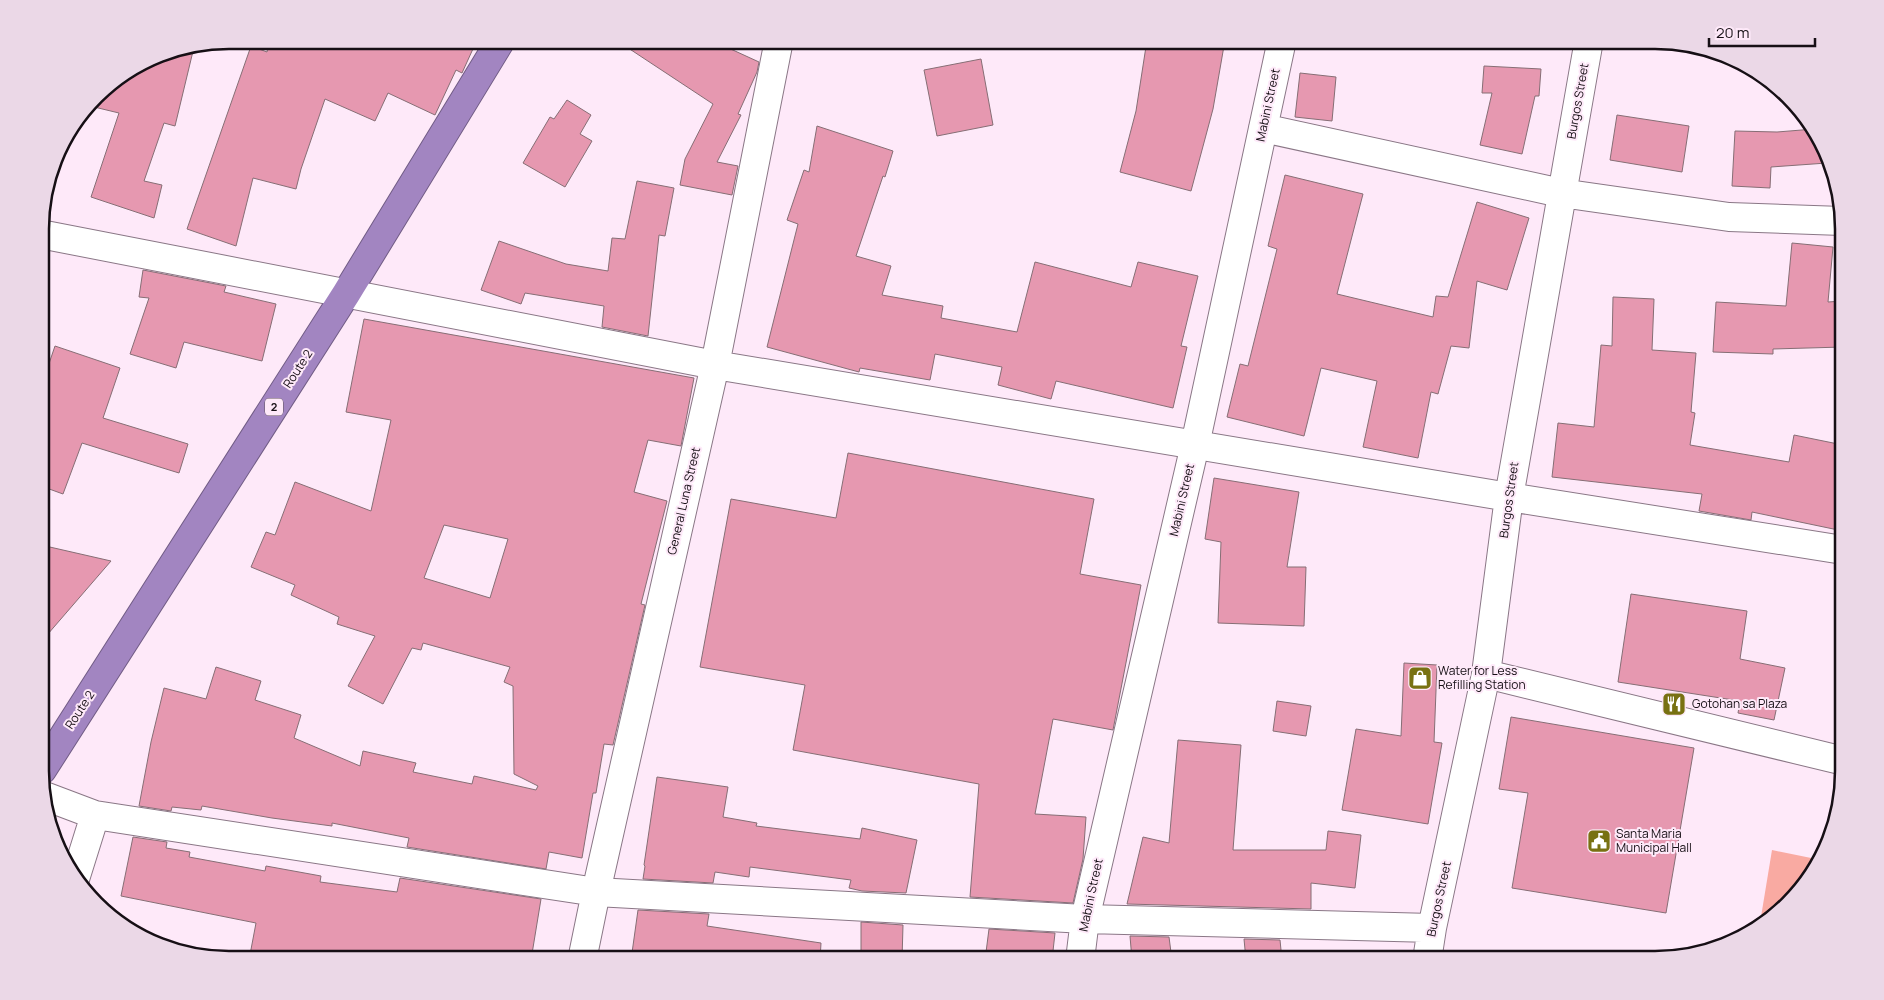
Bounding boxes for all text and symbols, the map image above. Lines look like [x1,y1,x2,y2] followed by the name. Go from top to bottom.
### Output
[1709,15,1815,47] scale bar
[1716,22,1749,43] text: 20 m
[1562,62,1593,140] street label: Burgos Street
[1251,67,1284,143] street label: Mabini Street
[279,346,316,391] street label: Route 2
[265,398,283,416] road number: 2
[663,445,704,556] street label: General Luna Street
[1495,461,1522,539] street label: Burgos Street
[1165,462,1198,538] street label: Mabini Street
[1438,662,1526,693] place label: Water for Less Refilling Station
[1407,665,1433,691] shop icon: Water for Less Refilling Station
[61,687,98,732] street label: Route 2
[1661,691,1687,717] restaurant icon: Gotohan sa Plaza
[1692,695,1787,712] place label: Gotohan sa Plaza
[1616,825,1692,856] place label: Santa Maria Municipal Hall
[1586,828,1612,854] public building icon: Santa Maria Municipal Hall
[1074,857,1107,933] street label: Mabini Street
[1422,859,1455,938] street label: Burgos Street

